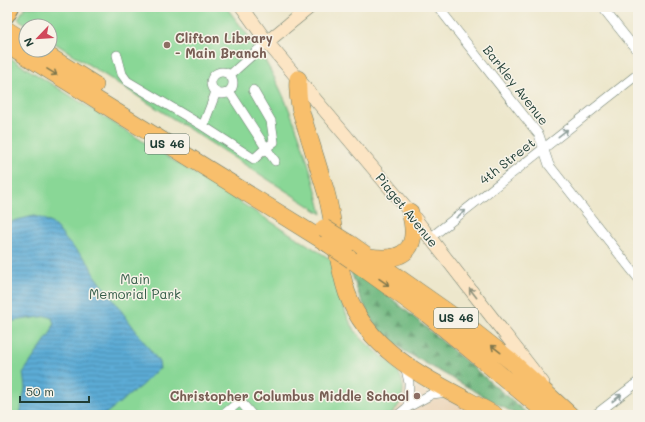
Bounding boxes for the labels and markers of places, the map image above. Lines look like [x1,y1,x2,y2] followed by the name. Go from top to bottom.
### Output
[175,29,273,61] place label: Clifton Library - Main Branch
[162,40,172,50] marker: Clifton Library - Main Branch
[170,387,409,404] place label: Christopher Columbus Middle School
[412,391,422,401] marker: Christopher Columbus Middle School

